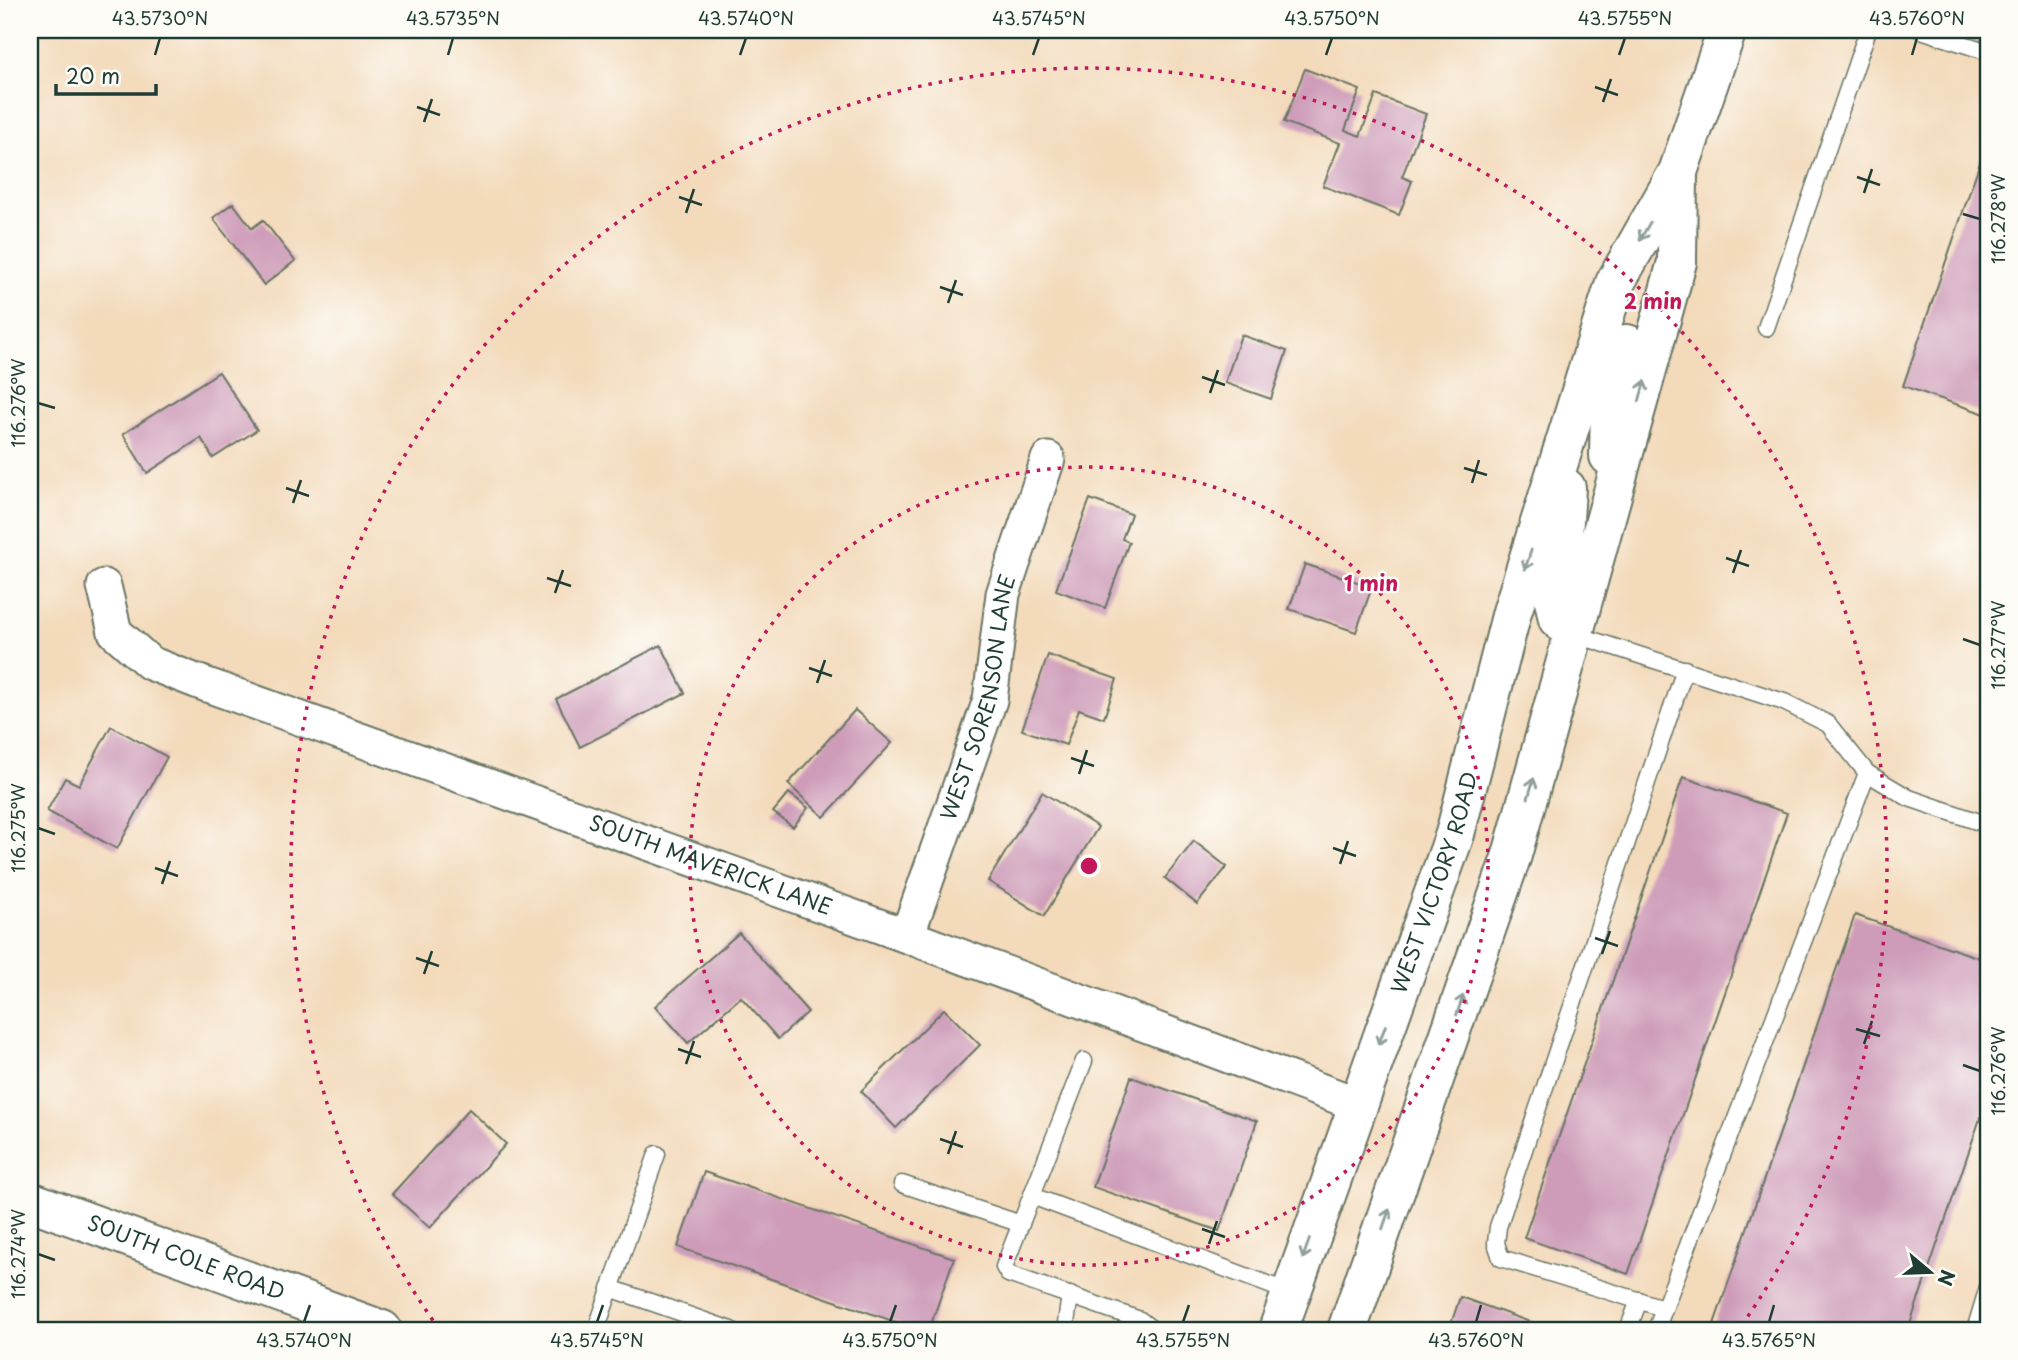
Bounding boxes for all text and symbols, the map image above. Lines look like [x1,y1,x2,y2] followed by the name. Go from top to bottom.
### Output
[112,4,208,31] text: 43.5730°N
[406,4,500,31] text: 43.5735°N
[698,4,794,31] text: 43.5740°N
[992,4,1086,31] text: 43.5745°N
[1284,4,1380,31] text: 43.5750°N
[1578,4,1672,31] text: 43.5755°N
[1869,4,1965,31] text: 43.5760°N
[56,52,156,96] scale bar
[66,59,120,91] text: 20 m
[1984,173,2011,264] text: 116.278°W
[1637,221,1651,241] one-way arrow
[1624,284,1682,316] text: 2 min
[4,358,31,448] text: 116.276°W
[1636,380,1649,402] one-way arrow
[1521,549,1534,571] one-way arrow
[1344,566,1398,598] text: 1 min
[931,570,1022,824] street label: WEST SORENSON LANE
[1984,600,2011,689] text: 116.277°W
[1381,768,1484,998] street label: WEST VICTORY ROAD
[1525,778,1538,800] one-way arrow
[4,783,31,873] text: 116.275°W
[585,805,837,922] street label: SOUTH MAVERICK LANE
[1077,854,1101,878] centre of rings
[1455,994,1467,1016] one-way arrow
[1375,1024,1388,1045] one-way arrow
[1984,1026,2011,1116] text: 116.276°W
[83,1205,290,1307] street label: SOUTH COLE ROAD
[4,1209,31,1299] text: 116.274°W
[1381,1209,1393,1231] one-way arrow
[1299,1238,1311,1260] one-way arrow
[1896,1238,1966,1308] north arrow
[1931,1266,1963,1290] text: N
[256,1326,352,1353] text: 43.5740°N
[550,1326,644,1353] text: 43.5745°N
[842,1326,938,1353] text: 43.5750°N
[1136,1326,1230,1353] text: 43.5755°N
[1428,1326,1524,1353] text: 43.5760°N
[1722,1326,1816,1353] text: 43.5765°N

